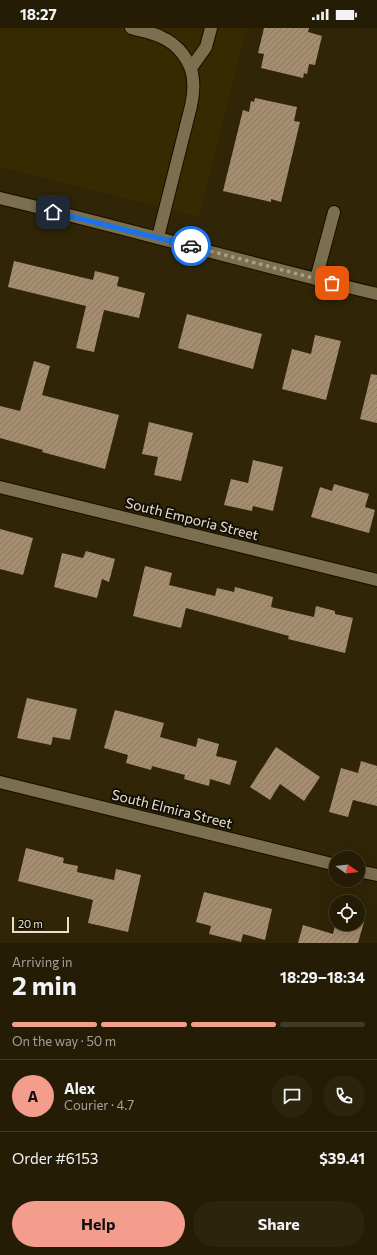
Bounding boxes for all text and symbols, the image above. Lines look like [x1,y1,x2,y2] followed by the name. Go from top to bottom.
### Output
[20,5,57,23] text: 18:27
[36,195,70,229] pin
[42,201,64,223] icon: home
[171,226,211,266] courier
[180,235,202,257] icon: car
[315,266,349,300] pin
[321,272,343,294] icon: bag
[124,494,261,543] street label: South Emporia Street
[110,785,234,832] street label: South Elmira Street
[329,851,365,887] north arrow
[329,851,365,931] map controls
[329,895,365,931] button: locate
[12,915,69,934] scale bar
[18,917,43,930] text: 20 m
[12,954,72,970] text: Arriving in
[280,968,365,986] text: 18:29–18:34
[12,969,77,1000] text: 2 min
[12,1033,116,1049] text: On the way · 50 m
[271,1075,313,1117] button: chat
[323,1075,365,1117] button: phone
[64,1079,95,1097] text: Alex
[28,1087,38,1105] text: A
[64,1097,134,1113] text: Courier · 4.7
[12,1149,98,1167] text: Order #6153
[319,1149,365,1167] text: $39.41
[12,1201,185,1247] button: Help
[193,1201,365,1247] button: Share

